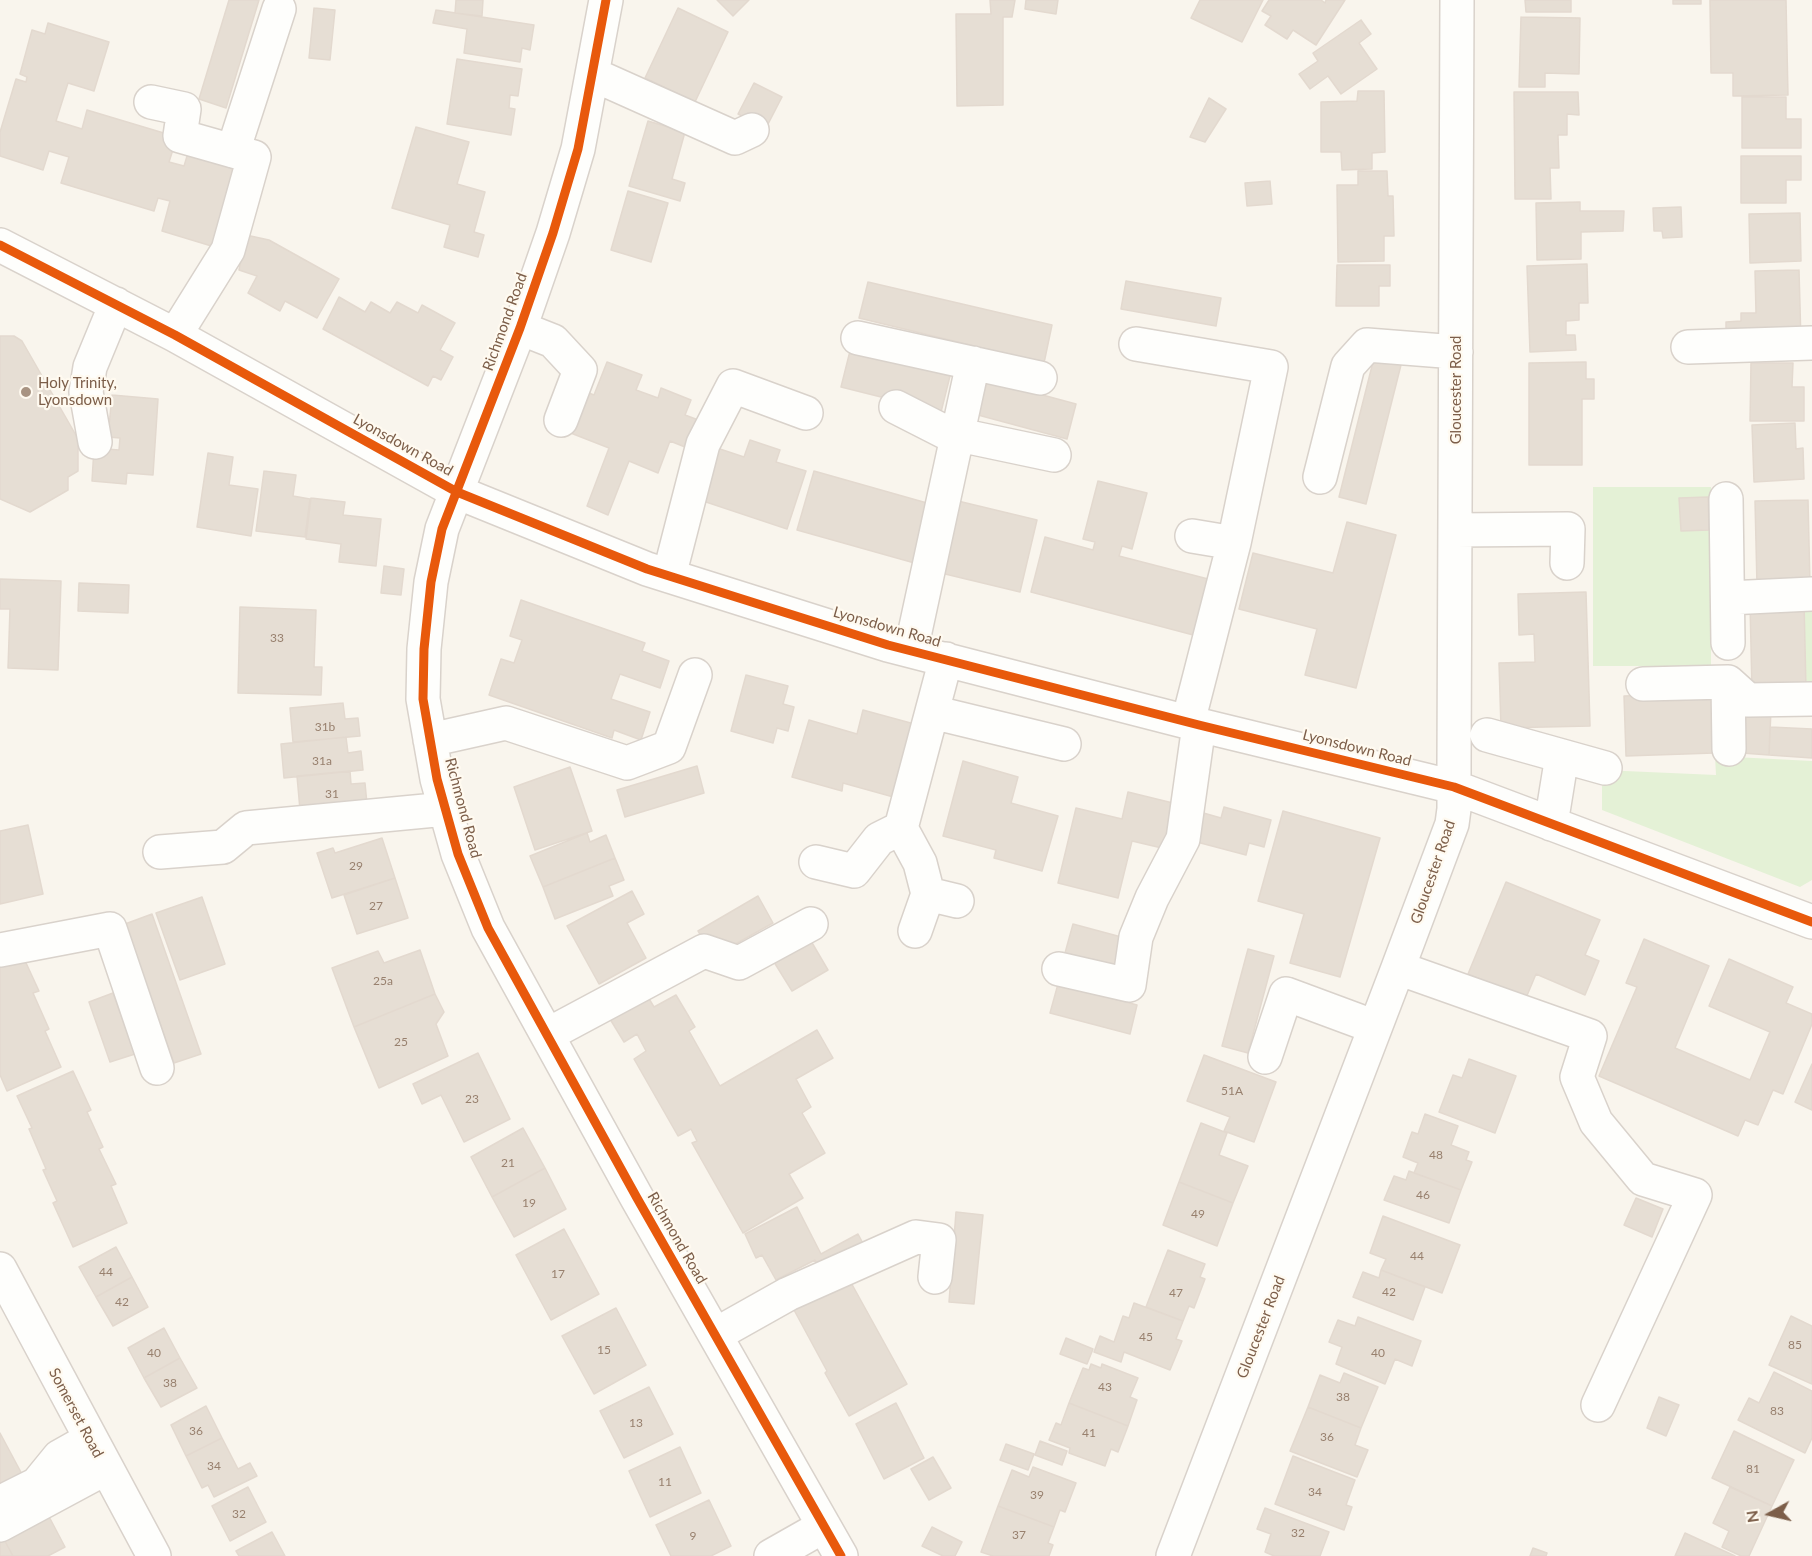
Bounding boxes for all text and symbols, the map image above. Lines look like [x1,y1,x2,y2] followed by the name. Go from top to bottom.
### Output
[479,270,531,374] street label: Richmond Road
[1447,336,1465,444] street label: Gloucester Road
[38,374,117,409] place label: Holy Trinity, Lyonsdown
[19,385,33,399] marker: Holy Trinity, Lyonsdown
[350,410,456,480] street label: Lyonsdown Road
[831,603,943,651] street label: Lyonsdown Road
[270,631,284,645] house number: 33
[315,720,335,734] house number: 31b
[1301,726,1413,770] street label: Lyonsdown Road
[312,754,332,768] house number: 31a
[441,756,485,860] street label: Richmond Road
[325,787,339,801] house number: 31
[1407,818,1459,926] street label: Gloucester Road
[349,859,363,873] house number: 29
[369,899,383,913] house number: 27
[373,974,393,988] house number: 25a
[394,1035,408,1049] house number: 25
[1221,1084,1243,1098] house number: 51A
[465,1092,479,1106] house number: 23
[1429,1148,1443,1162] house number: 48
[501,1156,515,1170] house number: 21
[1416,1188,1430,1202] house number: 46
[643,1189,711,1287] street label: Richmond Road
[522,1196,536,1210] house number: 19
[1191,1207,1205,1221] house number: 49
[1410,1249,1424,1263] house number: 44
[99,1265,113,1279] house number: 44
[551,1267,565,1281] house number: 17
[1233,1273,1289,1381] street label: Gloucester Road
[1382,1285,1396,1299] house number: 42
[1169,1286,1183,1300] house number: 47
[115,1295,129,1309] house number: 42
[1139,1330,1153,1344] house number: 45
[1788,1338,1802,1352] house number: 85
[597,1343,611,1357] house number: 15
[147,1346,161,1360] house number: 40
[1371,1346,1385,1360] house number: 40
[45,1365,107,1461] street label: Somerset Road
[163,1376,177,1390] house number: 38
[1098,1380,1112,1394] house number: 43
[1336,1390,1350,1404] house number: 38
[1770,1404,1784,1418] house number: 83
[629,1416,643,1430] house number: 13
[189,1424,203,1438] house number: 36
[1082,1426,1096,1440] house number: 41
[1320,1430,1334,1444] house number: 36
[207,1459,221,1473] house number: 34
[1746,1462,1760,1476] house number: 81
[658,1475,672,1489] house number: 11
[1740,1484,1800,1544] north arrow
[1308,1485,1322,1499] house number: 34
[1030,1488,1044,1502] house number: 39
[232,1507,246,1521] house number: 32
[1741,1509,1762,1524] text: N
[1291,1526,1305,1540] house number: 32
[1012,1528,1026,1542] house number: 37
[690,1529,696,1543] house number: 9

